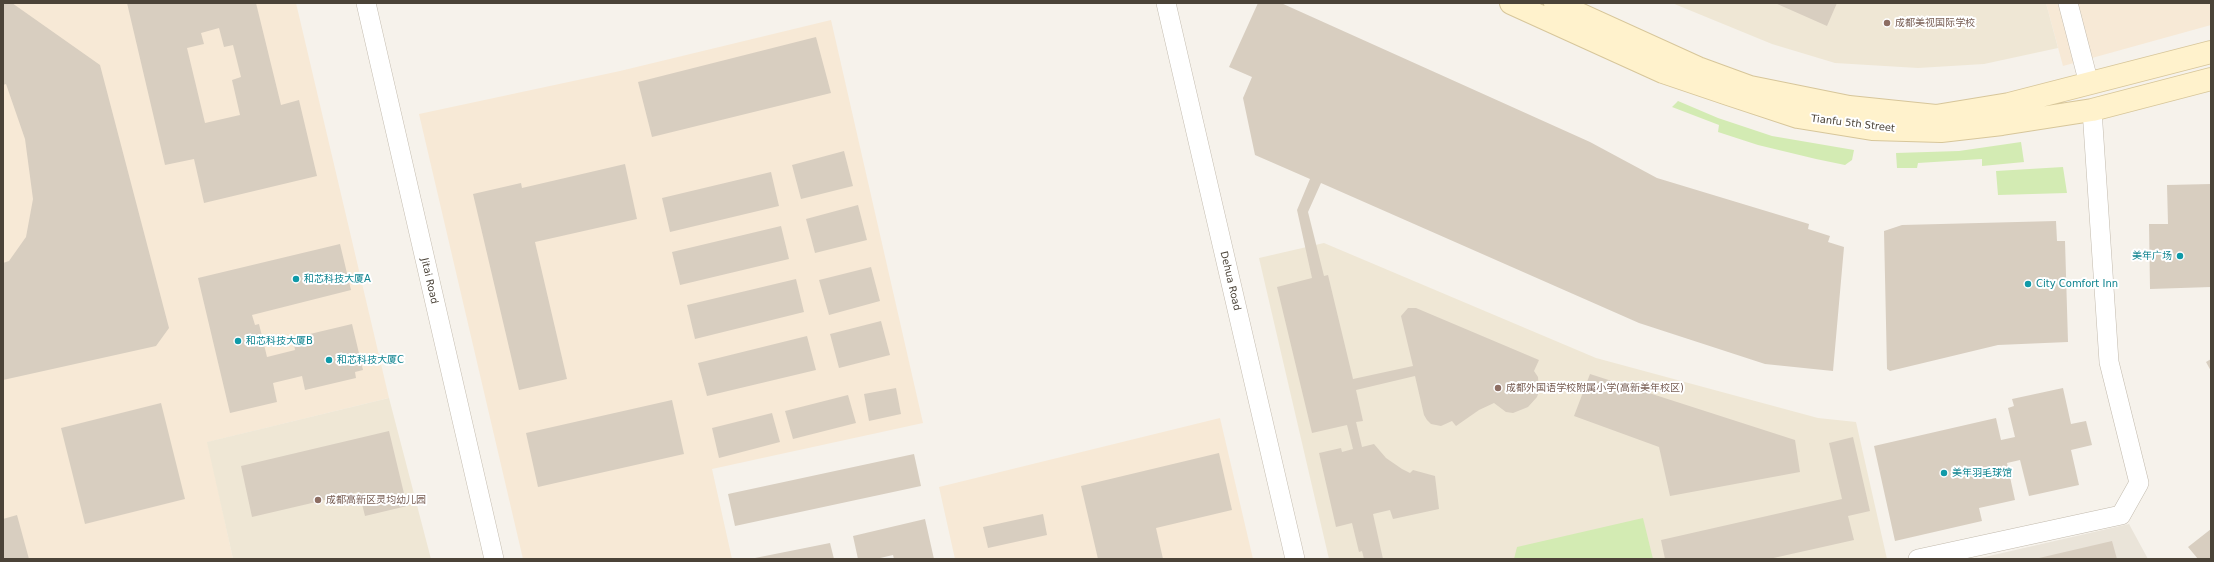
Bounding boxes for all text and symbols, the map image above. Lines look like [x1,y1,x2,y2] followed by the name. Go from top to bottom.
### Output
[1895,17,1975,29] place label: 成都美视国际学校
[1882,18,1892,28] marker: 成都美视国际学校
[1810,113,1896,135] street label: Tianfu 5th Street
[1217,250,1243,312] street label: Dehua Road
[2132,250,2172,262] place label: 美年广场
[2175,251,2185,261] marker: 美年广场
[418,257,440,305] street label: Jitai Road
[304,273,371,285] place label: 和芯科技大厦A
[291,274,301,284] marker: 和芯科技大厦A
[2036,278,2118,290] place label: City Comfort Inn
[2023,279,2033,289] marker: City Comfort Inn
[246,335,313,347] place label: 和芯科技大厦B
[233,336,243,346] marker: 和芯科技大厦B
[337,354,404,366] place label: 和芯科技大厦C
[324,355,334,365] marker: 和芯科技大厦C
[1506,382,1684,394] place label: 成都外国语学校附属小学(高新美年校区)
[1493,383,1503,393] marker: 成都外国语学校附属小学(高新美年校区)
[1952,467,2012,479] place label: 美年羽毛球馆
[1939,468,1949,478] marker: 美年羽毛球馆
[326,494,426,506] place label: 成都高新区灵均幼儿园
[313,495,323,505] marker: 成都高新区灵均幼儿园

